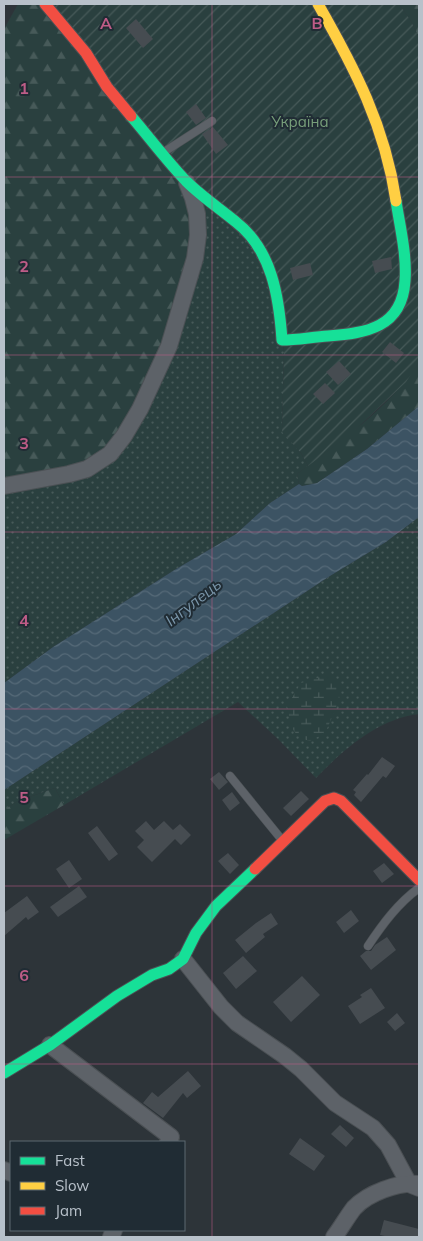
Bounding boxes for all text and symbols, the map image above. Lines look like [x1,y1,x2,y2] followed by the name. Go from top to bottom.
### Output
[100,13,112,33] text: A
[311,13,323,33] text: B
[19,78,29,98] text: 1
[270,112,329,131] park label: Україна
[19,256,29,276] text: 2
[19,433,29,453] text: 3
[161,574,225,630] water label: Інгулець
[19,610,29,630] text: 4
[19,787,29,807] text: 5
[19,965,29,985] text: 6
[10,1141,185,1231] legend
[55,1151,85,1170] text: Fast
[55,1176,89,1195] text: Slow
[55,1201,82,1220] text: Jam

